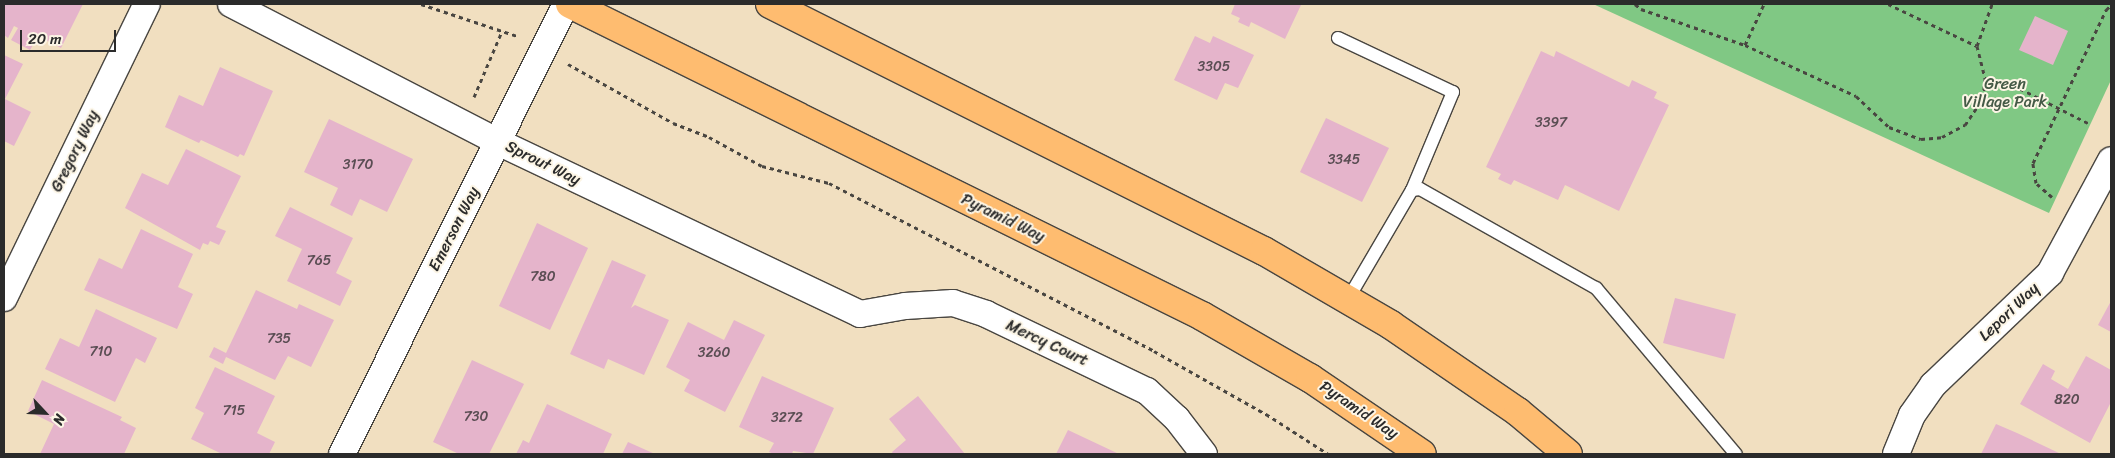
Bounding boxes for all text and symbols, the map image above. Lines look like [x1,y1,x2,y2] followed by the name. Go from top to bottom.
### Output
[22,20,119,52] scale bar
[28,26,62,52] text: 20 m
[1198,59,1230,75] house number: 3305
[1963,74,2047,112] park label: Green Village Park
[47,107,103,195] street label: Gregory Way
[1535,115,1567,131] house number: 3397
[502,137,584,189] street label: Sprout Way
[1328,152,1360,168] house number: 3345
[343,157,373,173] house number: 3170
[425,184,483,274] street label: Emerson Way
[958,190,1048,246] street label: Pyramid Way
[307,253,331,269] house number: 765
[530,269,556,285] house number: 780
[1975,279,2043,345] street label: Lepori Way
[1003,316,1091,370] street label: Mercy Court
[267,331,291,347] house number: 735
[90,344,112,360] house number: 710
[698,345,730,361] house number: 3260
[1316,377,1402,443] street label: Pyramid Way
[20,388,70,438] north arrow
[2054,392,2080,408] house number: 820
[223,403,245,419] house number: 715
[464,409,488,425] house number: 730
[46,410,72,429] text: N
[771,410,803,426] house number: 3272

